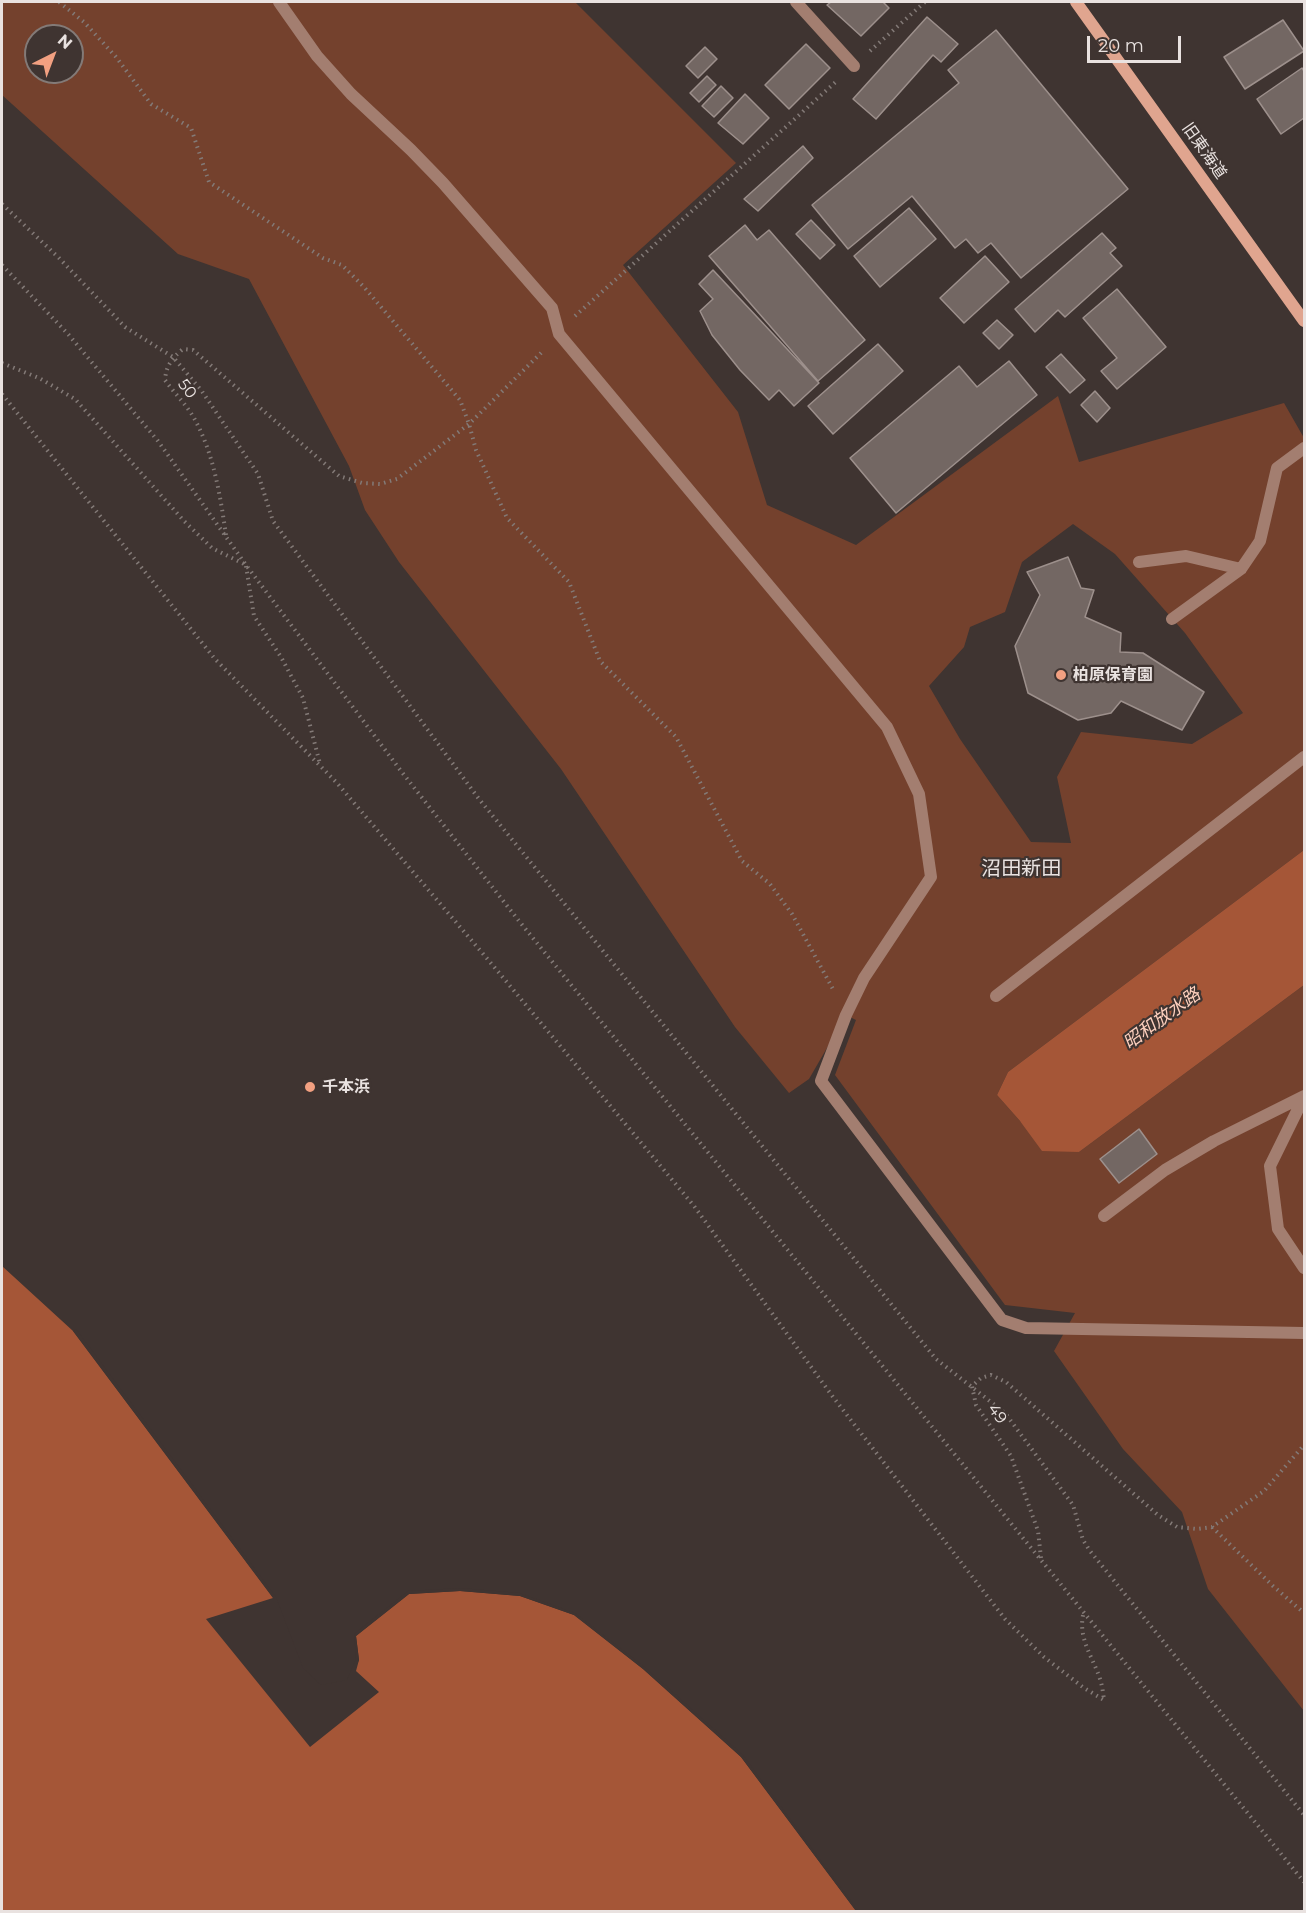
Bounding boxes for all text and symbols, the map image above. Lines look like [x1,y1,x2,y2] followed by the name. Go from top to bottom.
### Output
[24,24,84,84] north arrow
[1090,24,1184,62] scale bar
[54,30,76,53] text: N
[1098,35,1144,57] text: 20 m
[1178,119,1230,183] street label: 旧東海道
[173,375,201,403] street label: 50
[1073,665,1153,685] place label: 柏原保育園
[1054,668,1068,682] marker: 柏原保育園
[981,857,1061,881] district label: 沼田新田
[1119,984,1205,1054] water label: 昭和放水路
[322,1077,370,1097] place label: 千本浜
[303,1080,317,1094] marker: 千本浜
[983,1400,1011,1428] street label: 49

